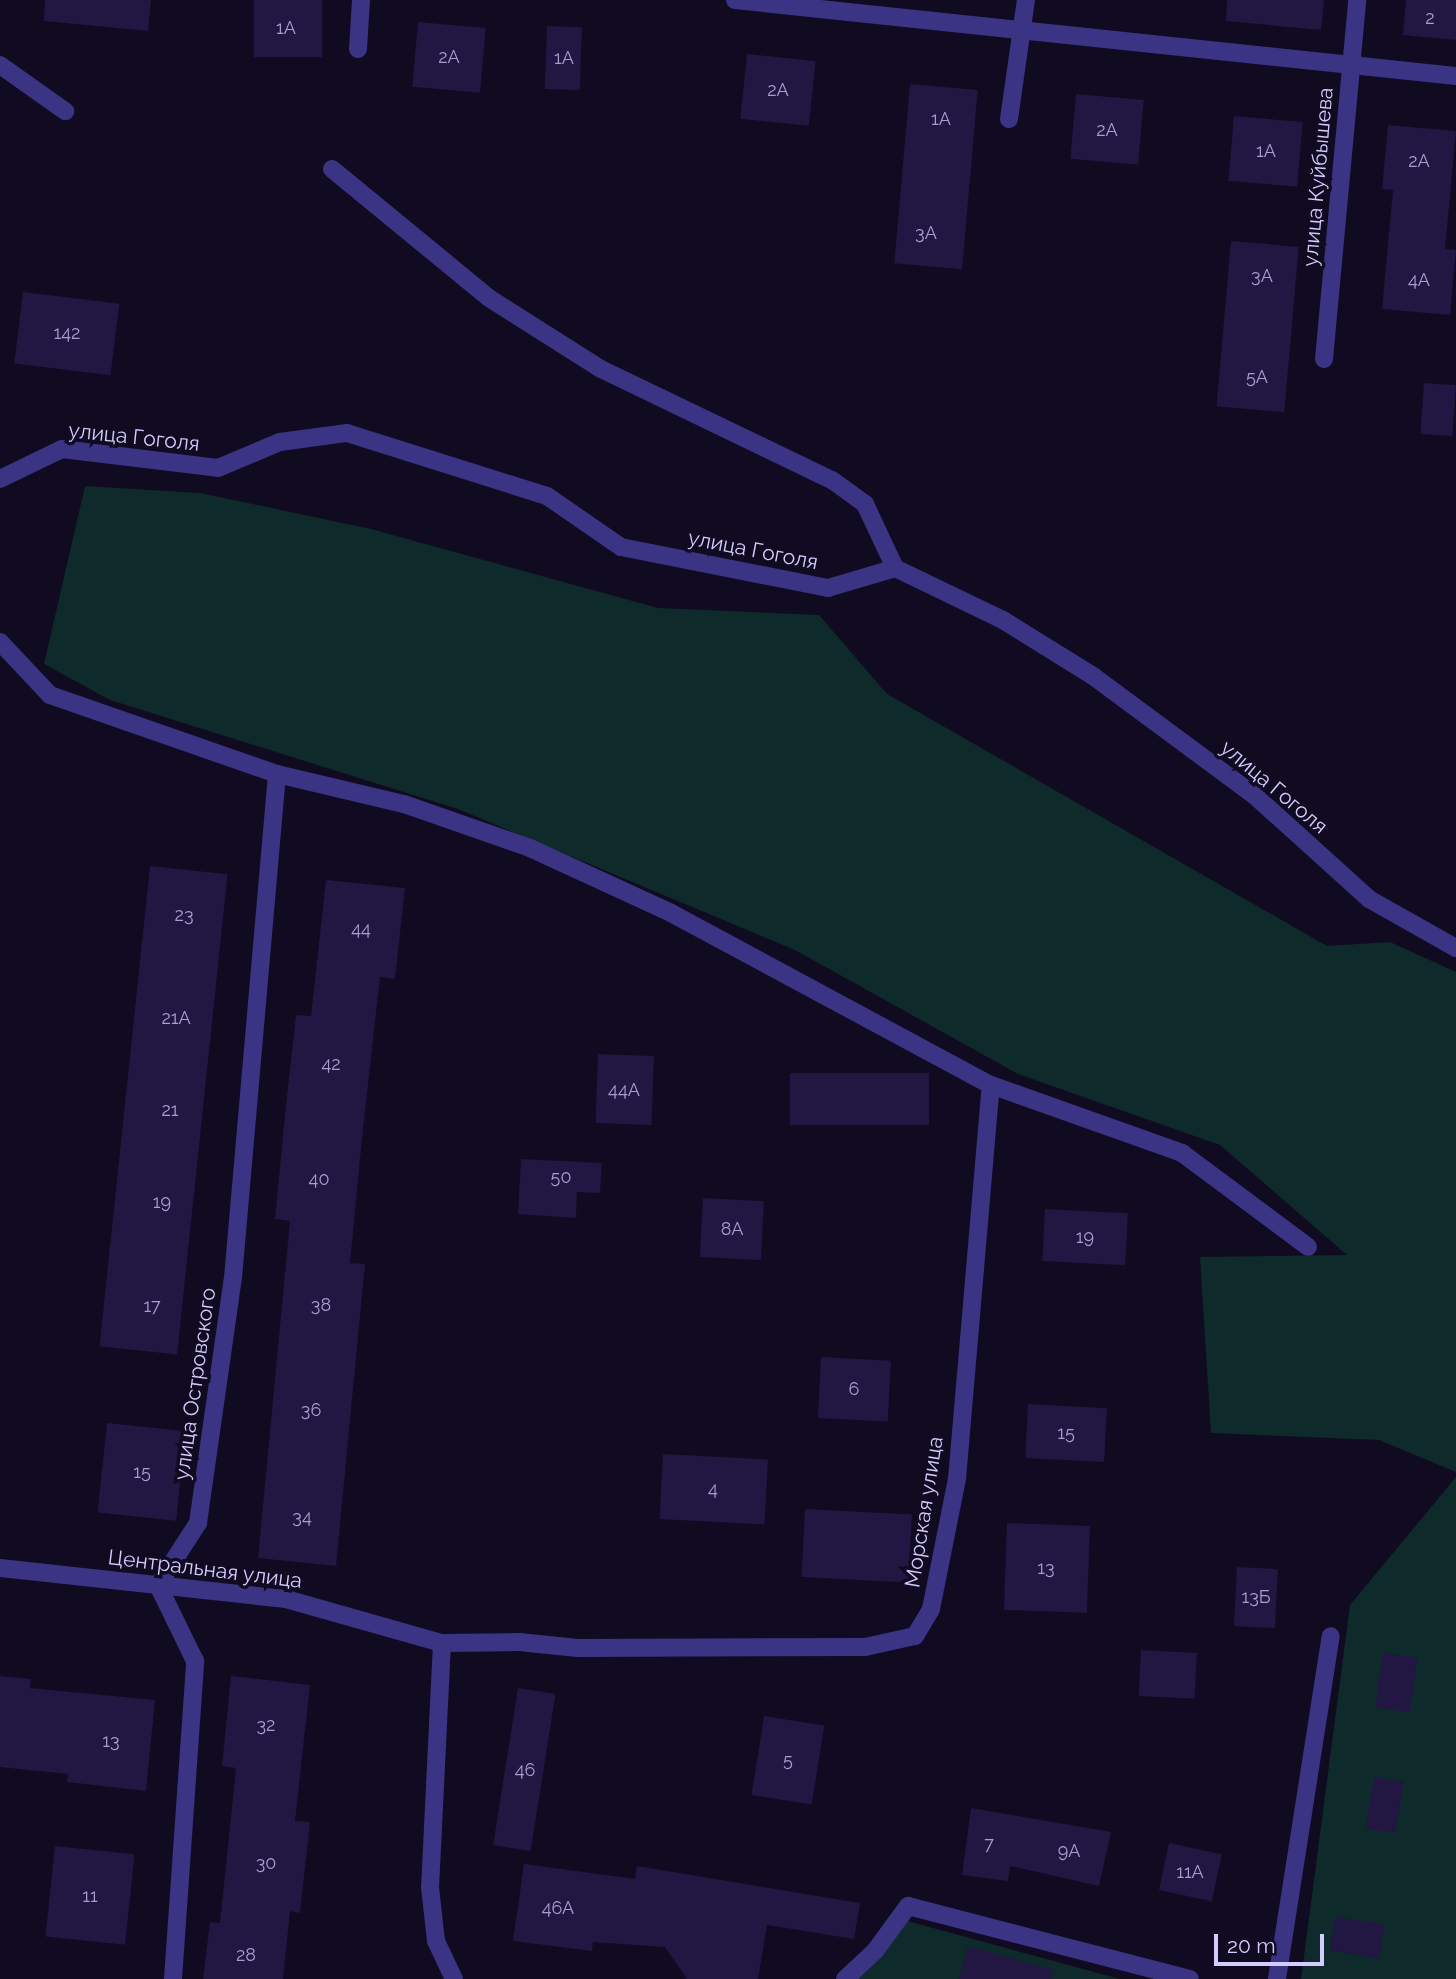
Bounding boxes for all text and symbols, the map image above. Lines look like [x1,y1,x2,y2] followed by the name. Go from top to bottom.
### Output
[1425,7,1435,29] house number: 2
[276,17,296,39] house number: 1А
[438,46,460,68] house number: 2А
[554,47,574,69] house number: 1А
[767,79,789,101] house number: 2А
[1298,86,1338,268] street label: улица Куйбышева
[931,108,951,130] house number: 1А
[1096,119,1118,141] house number: 2А
[1256,140,1276,162] house number: 1А
[1408,150,1430,172] house number: 2А
[915,222,937,244] house number: 3А
[1251,265,1273,287] house number: 3А
[1408,269,1430,291] house number: 4А
[54,322,80,344] house number: 142
[1246,366,1268,388] house number: 5А
[67,418,201,456] street label: улица Гоголя
[686,525,820,575] street label: улица Гоголя
[1215,735,1333,839] street label: улица Гоголя
[175,904,193,926] house number: 23
[351,918,371,940] house number: 44
[161,1007,191,1029] house number: 21А
[321,1053,341,1075] house number: 42
[608,1079,640,1101] house number: 44А
[161,1099,179,1121] house number: 21
[551,1166,571,1188] house number: 50
[309,1168,329,1190] house number: 40
[153,1191,171,1213] house number: 19
[721,1218,743,1240] house number: 8А
[1076,1226,1094,1248] house number: 19
[169,1286,221,1482] street label: улица Островского
[311,1294,331,1316] house number: 38
[143,1295,161,1317] house number: 17
[849,1378,859,1400] house number: 6
[301,1399,321,1421] house number: 36
[1057,1422,1075,1444] house number: 15
[900,1434,948,1590] street label: Морская улица
[133,1461,151,1483] house number: 15
[708,1478,718,1500] house number: 4
[292,1506,312,1528] house number: 34
[106,1545,304,1593] street label: Центральная улица
[1037,1557,1055,1579] house number: 13
[1241,1586,1271,1608] house number: 13Б
[257,1714,275,1736] house number: 32
[102,1730,120,1752] house number: 13
[783,1749,793,1771] house number: 5
[515,1759,535,1781] house number: 46
[984,1833,994,1855] house number: 7
[1058,1840,1080,1862] house number: 9А
[256,1852,276,1874] house number: 30
[1176,1861,1204,1883] house number: 11А
[82,1885,98,1907] house number: 11
[542,1897,574,1919] house number: 46А
[1218,1920,1328,1964] scale bar
[1227,1933,1275,1958] text: 20 m
[236,1944,256,1966] house number: 28

